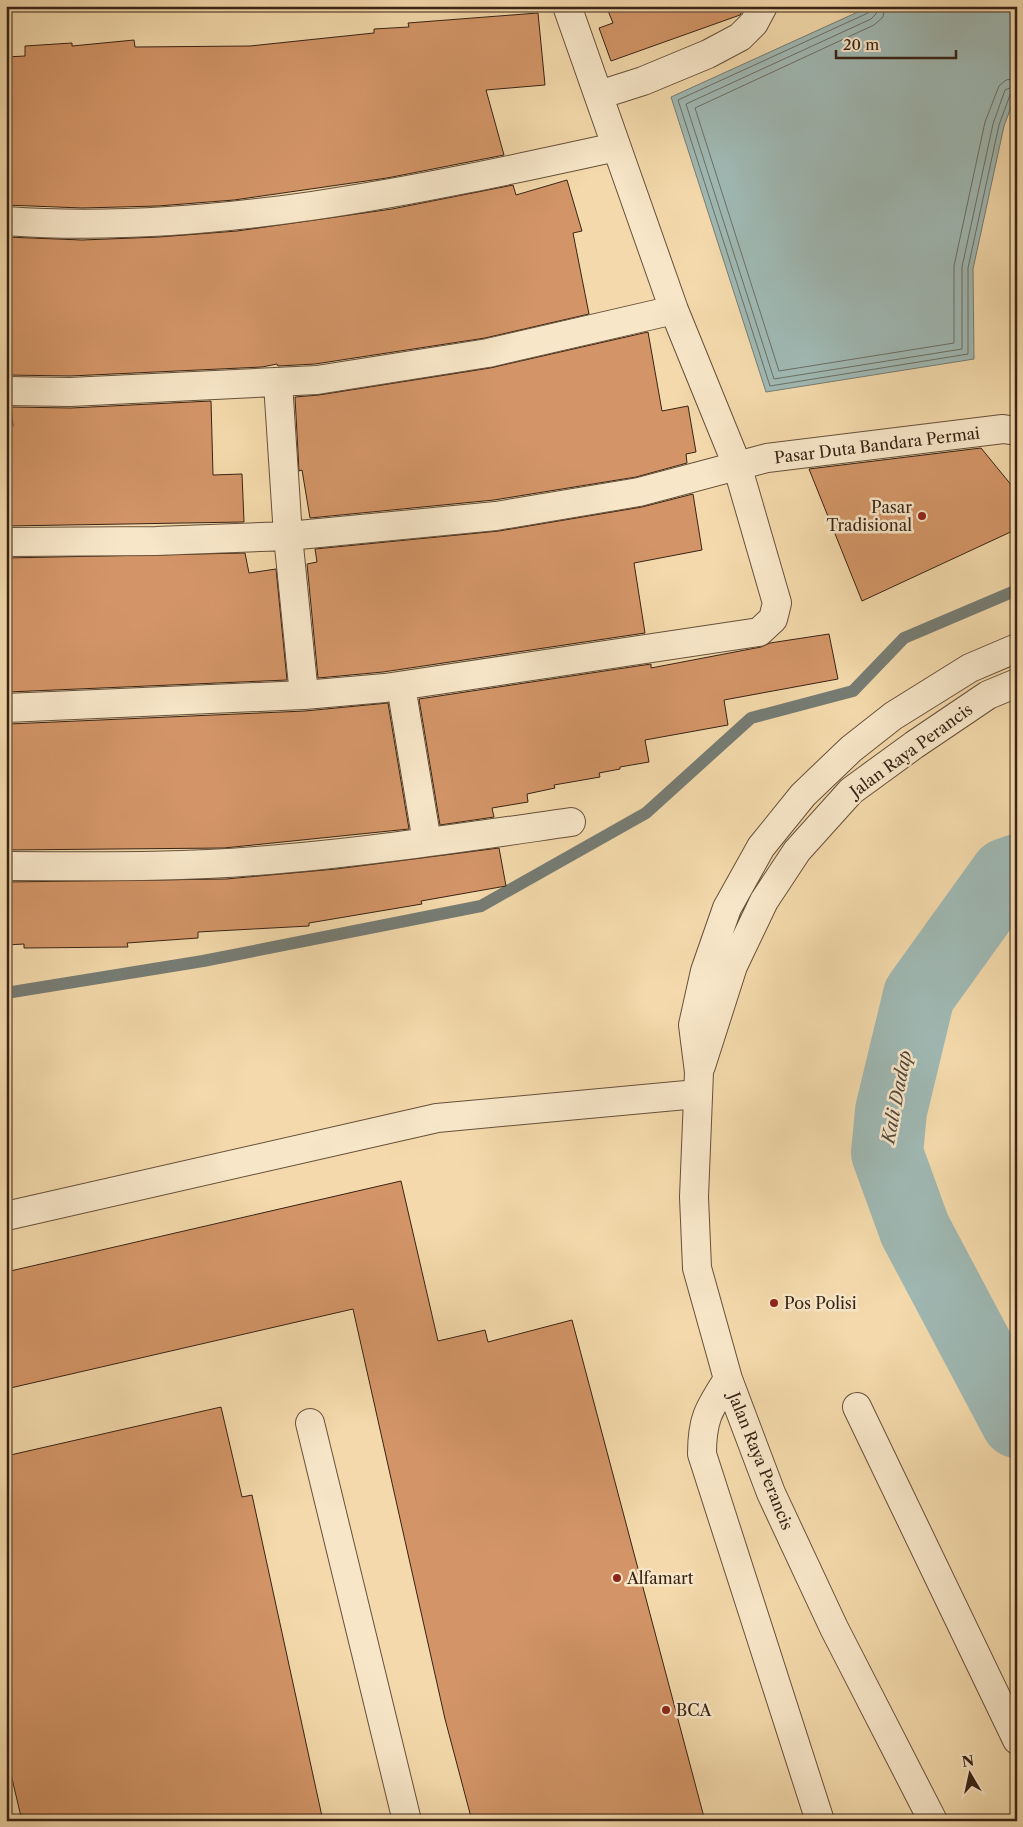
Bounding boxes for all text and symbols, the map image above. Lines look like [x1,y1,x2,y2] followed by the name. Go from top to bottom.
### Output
[836,28,956,60] scale bar
[843,35,879,54] text: 20 m
[773,422,981,468] street label: Pasar Duta Bandara Permai
[826,497,912,535] place label: Pasar Tradisional
[916,510,928,522] marker: Pasar Tradisional
[843,699,976,803] street label: Jalan Raya Perancis
[877,1049,917,1147] water label: Kali Dadap
[784,1293,857,1313] place label: Pos Polisi
[768,1297,780,1309] marker: Pos Polisi
[723,1387,798,1533] street label: Jalan Raya Perancis
[626,1568,694,1588] place label: Alfamart
[611,1572,623,1584] marker: Alfamart
[676,1700,713,1720] place label: BCA
[660,1704,672,1716] marker: BCA
[946,1750,996,1800] north arrow
[961,1751,975,1771] text: N

